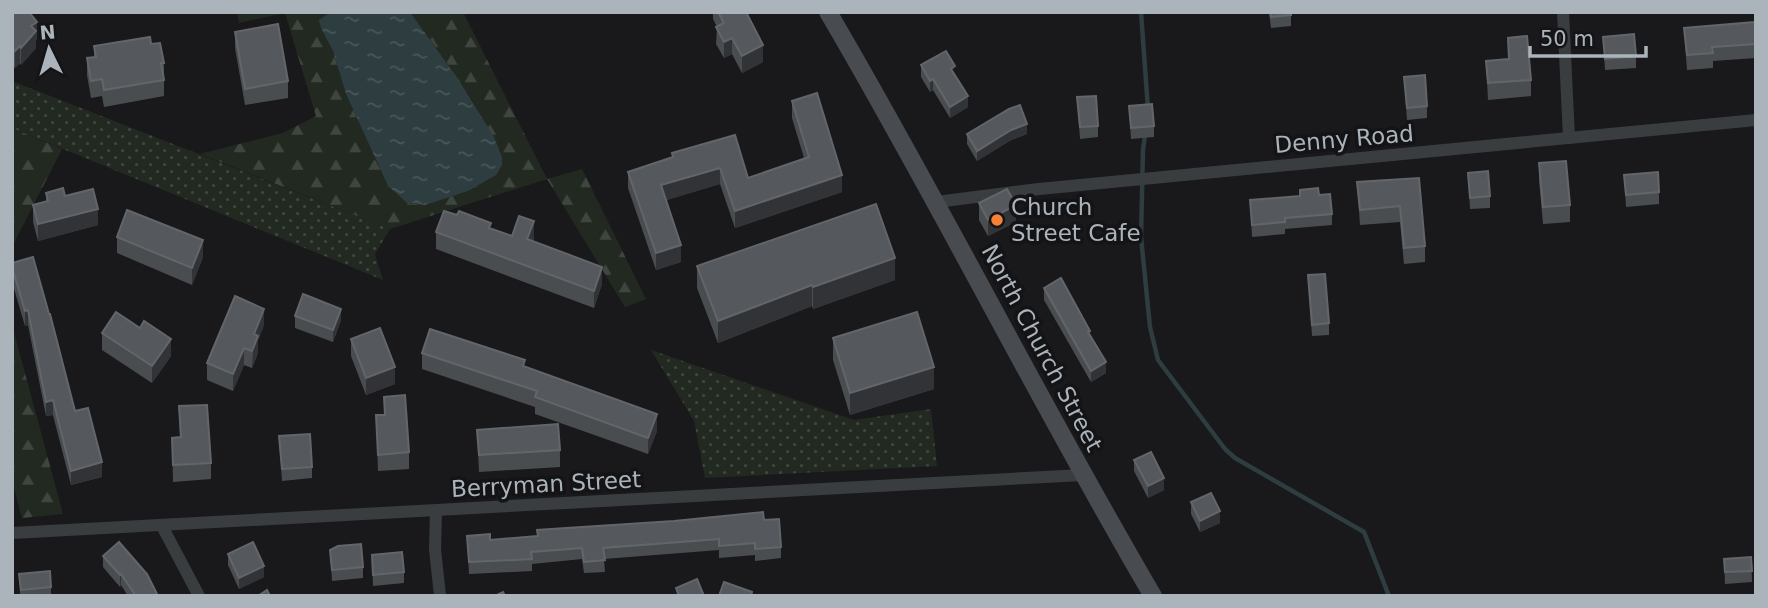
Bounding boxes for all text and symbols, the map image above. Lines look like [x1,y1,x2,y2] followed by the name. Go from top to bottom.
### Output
[14,14,84,84] north arrow
[1530,14,1646,58] scale bar
[39,20,56,44] text: N
[1540,27,1594,51] text: 50 m
[1273,120,1415,158] street label: Denny Road
[1011,194,1141,246] place label: Church Street Cafe
[989,212,1005,228] marker: Church Street Cafe
[976,240,1108,456] street label: North Church Street
[450,466,642,502] street label: Berryman Street

